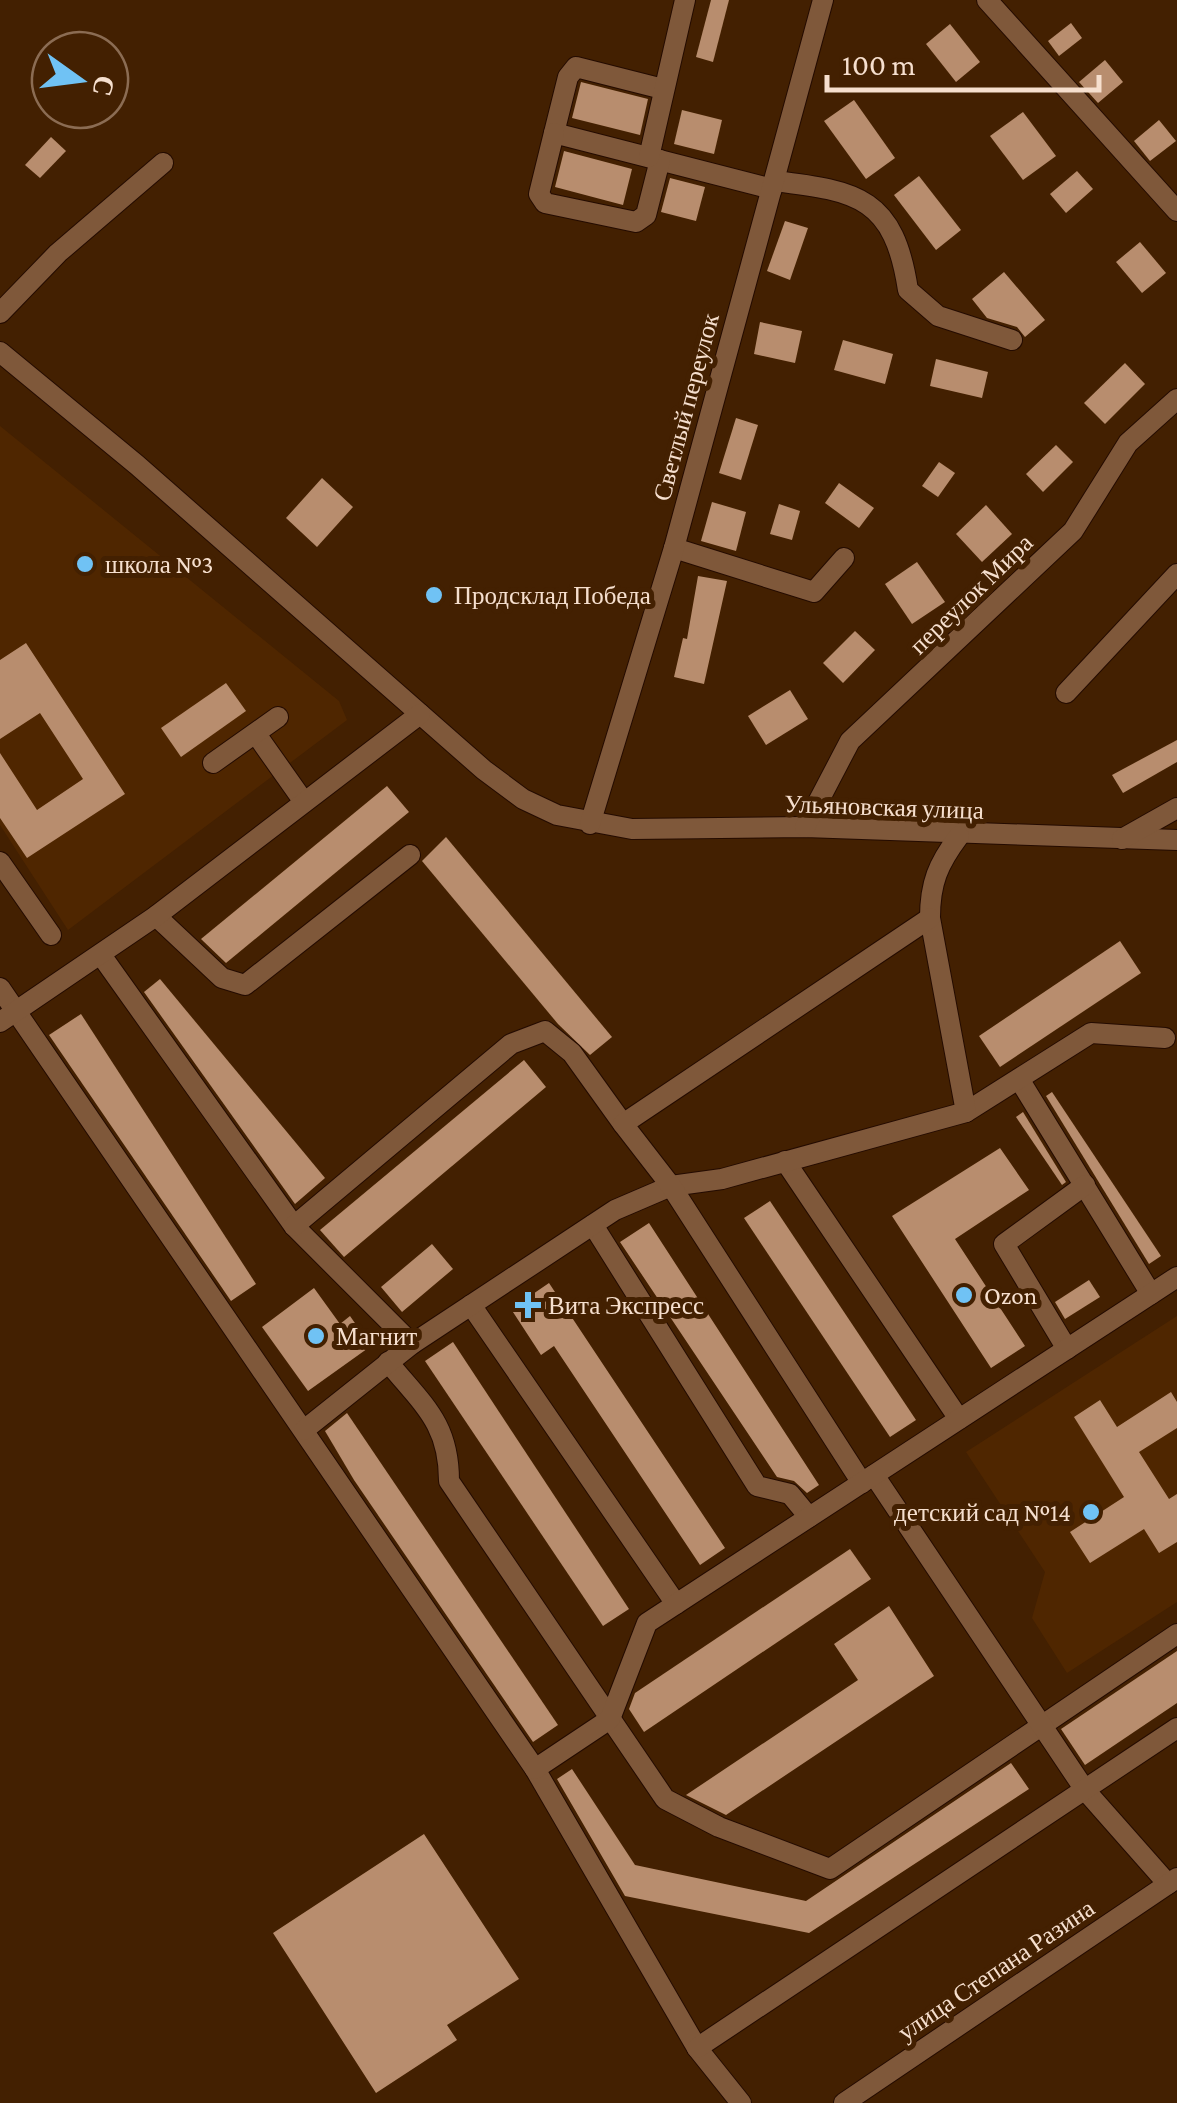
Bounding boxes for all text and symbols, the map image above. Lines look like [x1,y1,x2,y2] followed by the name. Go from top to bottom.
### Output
[30,30,130,130] north arrow
[827,30,1100,92] scale bar
[842,48,916,81] text: 100 m
[86,72,121,99] text: С
[648,309,724,504] street label: Светлый переулок
[904,529,1038,659] street label: переулок Мира
[105,551,213,578] place label: школа №3
[74,553,96,575] marker: школа №3
[454,582,651,609] place label: Продсклад Победа
[423,584,445,606] marker: Продсклад Победа
[784,790,984,824] street label: Ульяновская улица
[984,1282,1037,1309] place label: Ozon
[953,1284,975,1306] marker: Ozon
[548,1292,704,1319] place label: Вита Экспресс
[517,1294,539,1316] marker: Вита Экспресс
[336,1323,417,1350] place label: Магнит
[305,1325,327,1347] marker: Магнит
[894,1499,1071,1526] place label: детский сад №14
[1080,1501,1102,1523] marker: детский сад №14
[893,1894,1099,2046] street label: улица Степана Разина

